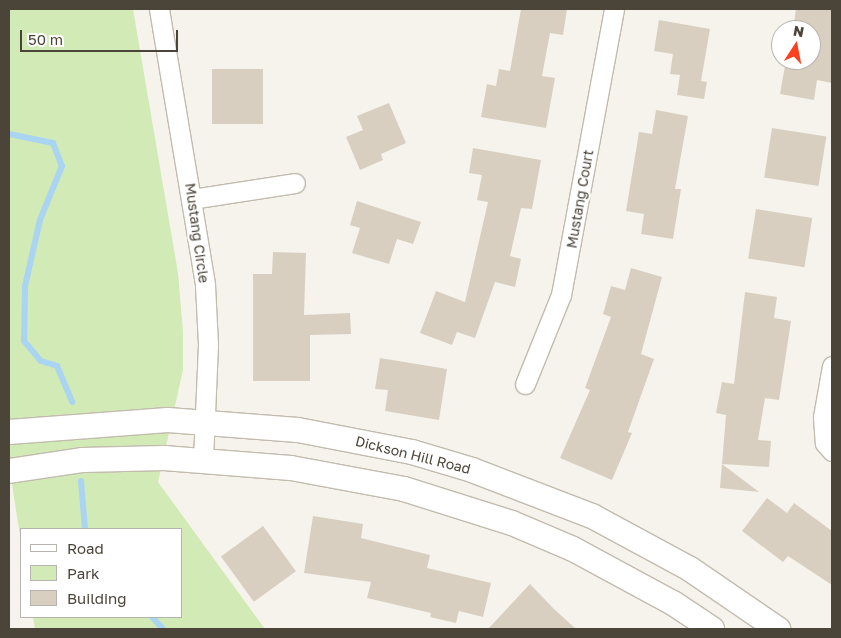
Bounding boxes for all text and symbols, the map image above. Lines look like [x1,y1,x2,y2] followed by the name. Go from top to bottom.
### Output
[22,20,180,52] scale bar
[771,20,821,70] north arrow
[792,21,806,40] text: N
[28,30,63,48] text: 50 m
[563,148,597,250] street label: Mustang Court
[182,182,212,284] street label: Mustang Circle
[354,433,472,477] street label: Dickson Hill Road
[20,528,182,618] legend
[67,539,104,557] text: Road
[67,564,99,582] text: Park
[67,589,127,607] text: Building

